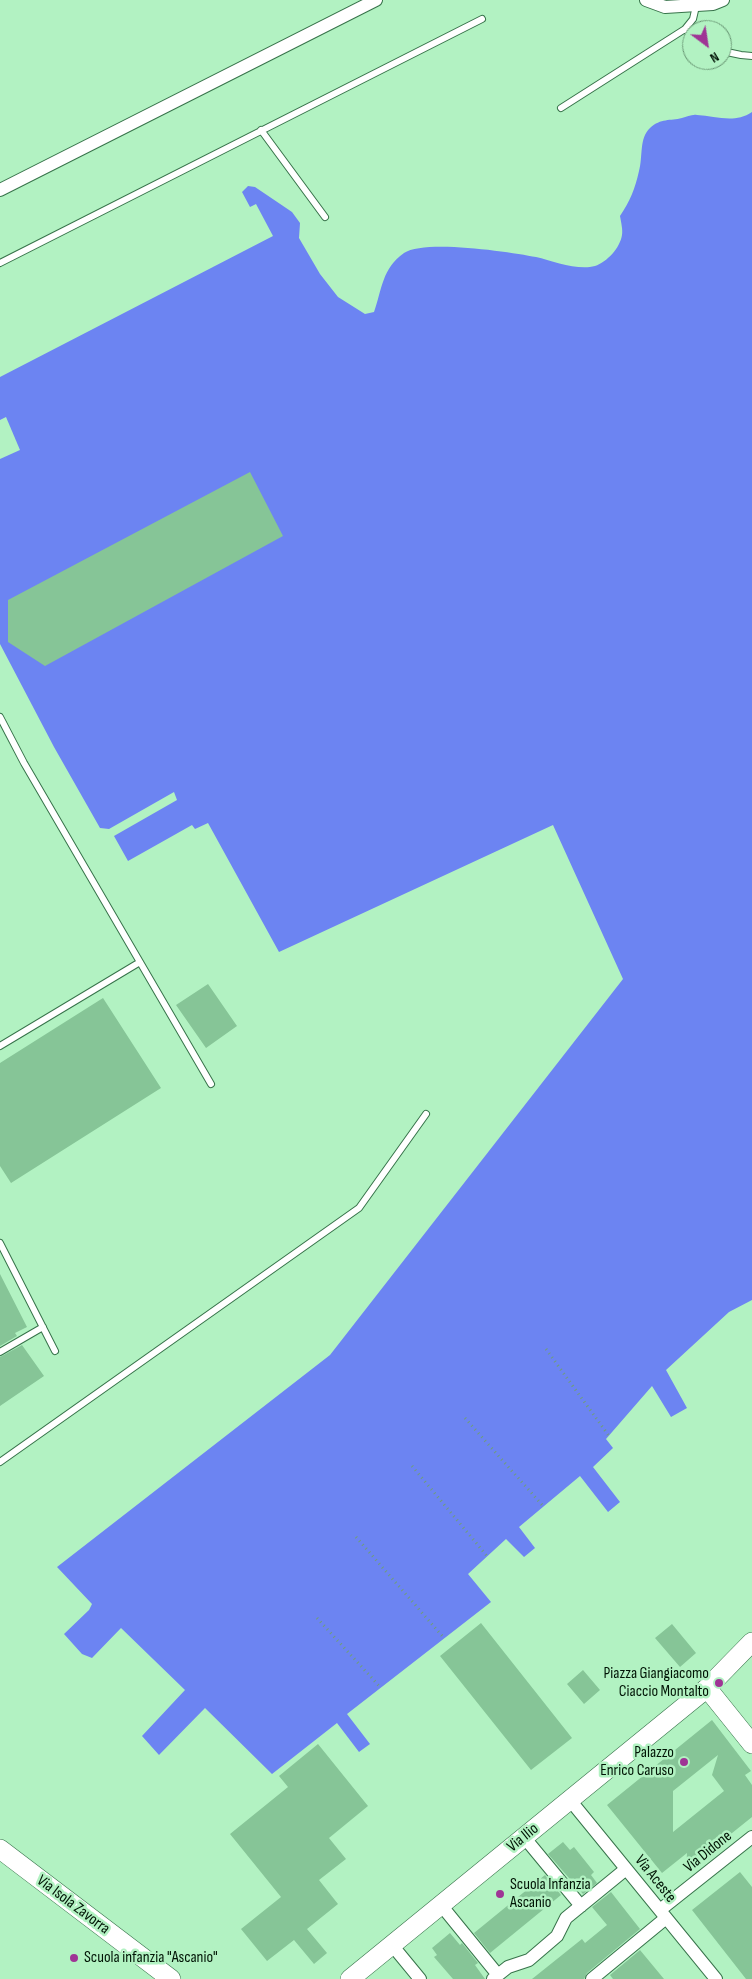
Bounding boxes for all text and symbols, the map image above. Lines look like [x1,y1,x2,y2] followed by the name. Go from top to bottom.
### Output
[682,20,732,70] north arrow
[707,48,722,67] text: N
[604,1664,709,1702] place label: Piazza Giangiacomo Ciaccio Montalto
[713,1677,725,1689] marker: Piazza Giangiacomo Ciaccio Montalto
[600,1743,674,1781] place label: Palazzo Enrico Caruso
[678,1756,690,1768] marker: Palazzo Enrico Caruso
[503,1820,543,1856] street label: Via Ilio
[680,1827,736,1877] street label: Via Didone
[630,1851,680,1907] street label: Via Aceste
[33,1871,113,1939] street label: Via Isola Zavorra
[510,1875,591,1913] place label: Scuola Infanzia Ascanio
[494,1888,506,1900] marker: Scuola Infanzia Ascanio
[84,1948,218,1968] place label: Scuola infanzia "Ascanio"
[68,1952,80,1964] marker: Scuola infanzia "Ascanio"

